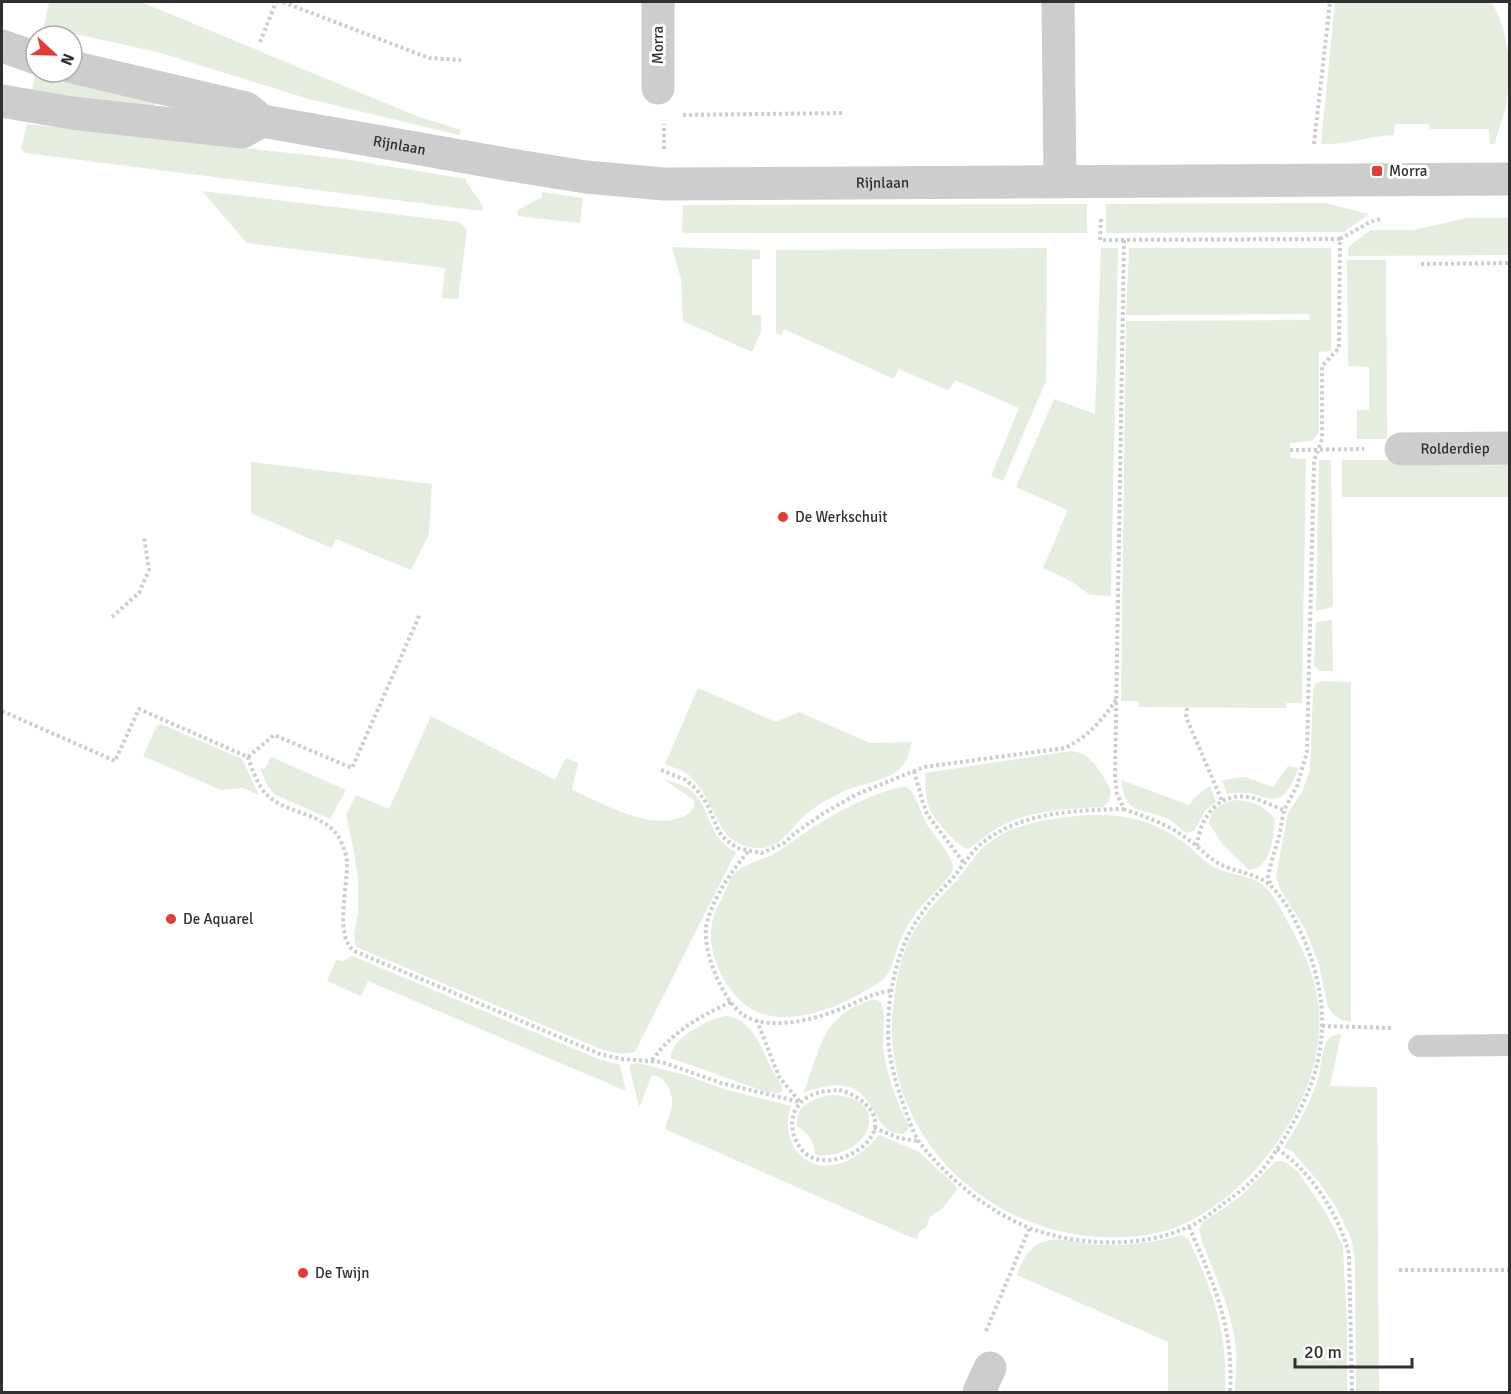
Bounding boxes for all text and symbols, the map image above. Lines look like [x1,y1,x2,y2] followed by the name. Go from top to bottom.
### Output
[24,24,84,84] north arrow
[649,26,667,64] street label: Morra
[56,50,78,68] text: N
[372,132,427,159] street label: Rijnlaan
[1389,162,1427,180] place label: Morra
[1370,164,1384,178] marker: Morra
[856,174,909,192] street label: Rijnlaan
[1420,439,1490,458] street label: Rolderdiep
[795,508,887,526] place label: De Werkschuit
[776,510,790,524] marker: De Werkschuit
[183,910,254,928] place label: De Aquarel
[164,912,178,926] marker: De Aquarel
[315,1264,369,1282] place label: De Twijn
[296,1266,310,1280] marker: De Twijn
[1295,1331,1412,1369] scale bar
[1304,1341,1342,1363] text: 20 m

